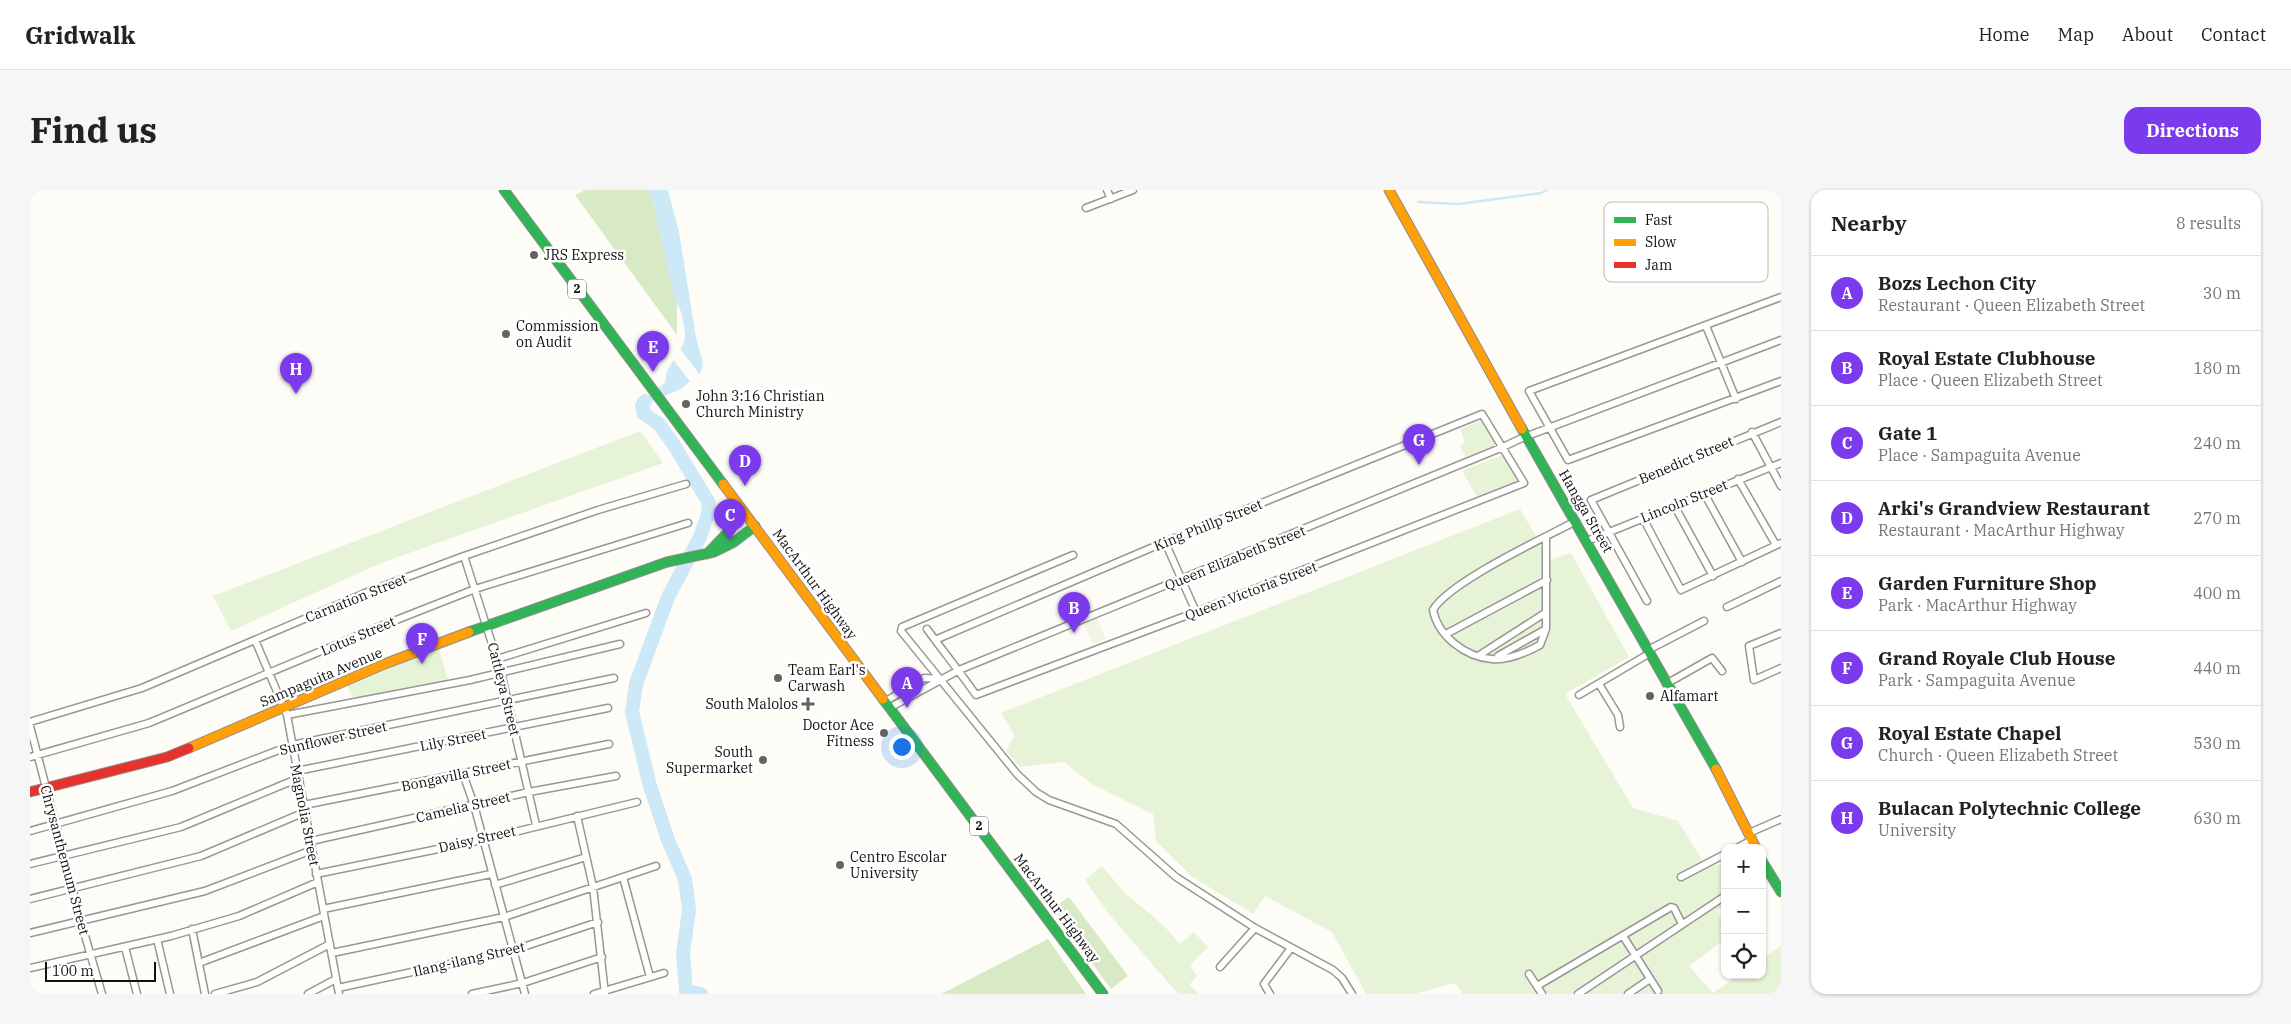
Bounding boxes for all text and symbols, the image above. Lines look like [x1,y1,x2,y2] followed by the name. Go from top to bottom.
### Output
[25,19,135,51] text: Gridwalk
[1978,23,2030,46] text: Home
[2058,23,2094,46] text: Map
[2122,23,2173,46] text: About
[2201,23,2266,46] text: Contact
[30,107,157,153] text: Find us
[2124,107,2261,154] button: Directions
[1604,202,1768,282] legend
[1831,209,1907,237] text: Nearby
[1645,211,1673,229] text: Fast
[2176,213,2241,233] text: 8 results
[1645,233,1676,251] text: Slow
[544,246,624,264] place label: JRS Express
[528,249,540,261] marker: JRS Express
[1645,256,1672,274] text: Jam
[1878,271,2036,295] text: Bozs Lechon City
[568,280,586,298] road number: 2
[1841,283,1853,303] text: A
[2203,283,2241,303] text: 30 m
[1878,295,2145,315] text: Restaurant · Queen Elizabeth Street
[516,317,599,351] place label: Commission on Audit
[500,328,512,340] marker: Commission on Audit
[637,331,669,372] pin: E
[1878,346,2096,370] text: Royal Estate Clubhouse
[280,353,312,394] pin: H
[1841,358,1853,378] text: B
[2193,358,2241,378] text: 180 m
[1878,370,2103,390] text: Place · Queen Elizabeth Street
[696,387,825,421] place label: John 3:16 Christian Church Ministry
[680,398,692,410] marker: John 3:16 Christian Church Ministry
[1878,421,1937,445] text: Gate 1
[1403,424,1435,465] pin: G
[1636,432,1736,488] street label: Benedict Street
[1842,433,1852,453] text: C
[2193,433,2241,453] text: 240 m
[729,445,761,486] pin: D
[1878,445,2081,465] text: Place · Sampaguita Avenue
[1555,466,1617,556] street label: Hangga Street
[1638,475,1730,527] street label: Lincoln Street
[1151,495,1265,555] street label: King Phillp Street
[1878,496,2150,520] text: Arki's Grandview Restaurant
[714,499,746,540] pin: C
[1841,508,1853,528] text: D
[2193,508,2241,528] text: 270 m
[1878,520,2125,540] text: Restaurant · MacArthur Highway
[1162,521,1308,595] street label: Queen Elizabeth Street
[769,525,861,643] street label: MacArthur Highway
[1182,557,1320,625] street label: Queen Victoria Street
[303,569,409,627] street label: Carnation Street
[1878,571,2096,595] text: Garden Furniture Shop
[1842,583,1852,603] text: E
[2193,583,2241,603] text: 400 m
[1058,592,1090,633] pin: B
[1878,595,2077,615] text: Park · MacArthur Highway
[318,612,398,660] street label: Lotus Street
[406,623,438,664] pin: F
[484,641,524,737] street label: Cattleya Street
[257,643,385,711] street label: Sampaguita Avenue
[1878,646,2116,670] text: Grand Royale Club House
[1842,658,1852,678] text: F
[2193,658,2241,678] text: 440 m
[788,661,866,695] place label: Team Earl's Carwash
[891,667,923,708] pin: A
[1878,670,2076,690] text: Park · Sampaguita Avenue
[772,672,784,684] marker: Team Earl's Carwash
[1660,687,1718,705] place label: Alfamart
[1644,690,1656,702] marker: Alfamart
[705,695,798,713] place label: South Malolos
[802,698,814,710] marker: South Malolos
[802,716,874,750] place label: Doctor Ace Fitness
[278,717,388,759] street label: Sunflower Street
[1878,721,2061,745] text: Royal Estate Chapel
[418,725,488,755] street label: Lily Street
[878,727,890,739] marker: Doctor Ace Fitness
[1841,733,1853,753] text: G
[2193,733,2241,753] text: 530 m
[889,734,915,760] your location
[666,743,753,777] place label: South Supermarket
[1878,745,2118,765] text: Church · Queen Elizabeth Street
[757,754,769,766] marker: South Supermarket
[399,755,513,795] street label: Bongavilla Street
[286,763,324,867] street label: Magnolia Street
[36,783,94,937] street label: Chrysanthemum Street
[414,787,512,827] street label: Camelia Street
[1878,796,2141,820] text: Bulacan Polytechnic College
[1841,808,1854,828] text: H
[2193,808,2241,828] text: 630 m
[970,816,988,836] road number: 2
[1878,820,1956,840] text: University
[437,821,517,857] street label: Daisy Street
[1721,844,1766,979] map controls
[1721,844,1766,889] button: +
[850,848,947,882] place label: Centro Escolar University
[1010,850,1104,967] street label: MacArthur Highway
[834,859,846,871] marker: Centro Escolar University
[1721,889,1766,934] button: −
[1721,934,1766,979] button: locate
[411,937,527,981] street label: Ilang-ilang Street
[45,959,156,982] scale bar
[52,962,94,980] text: 100 m

